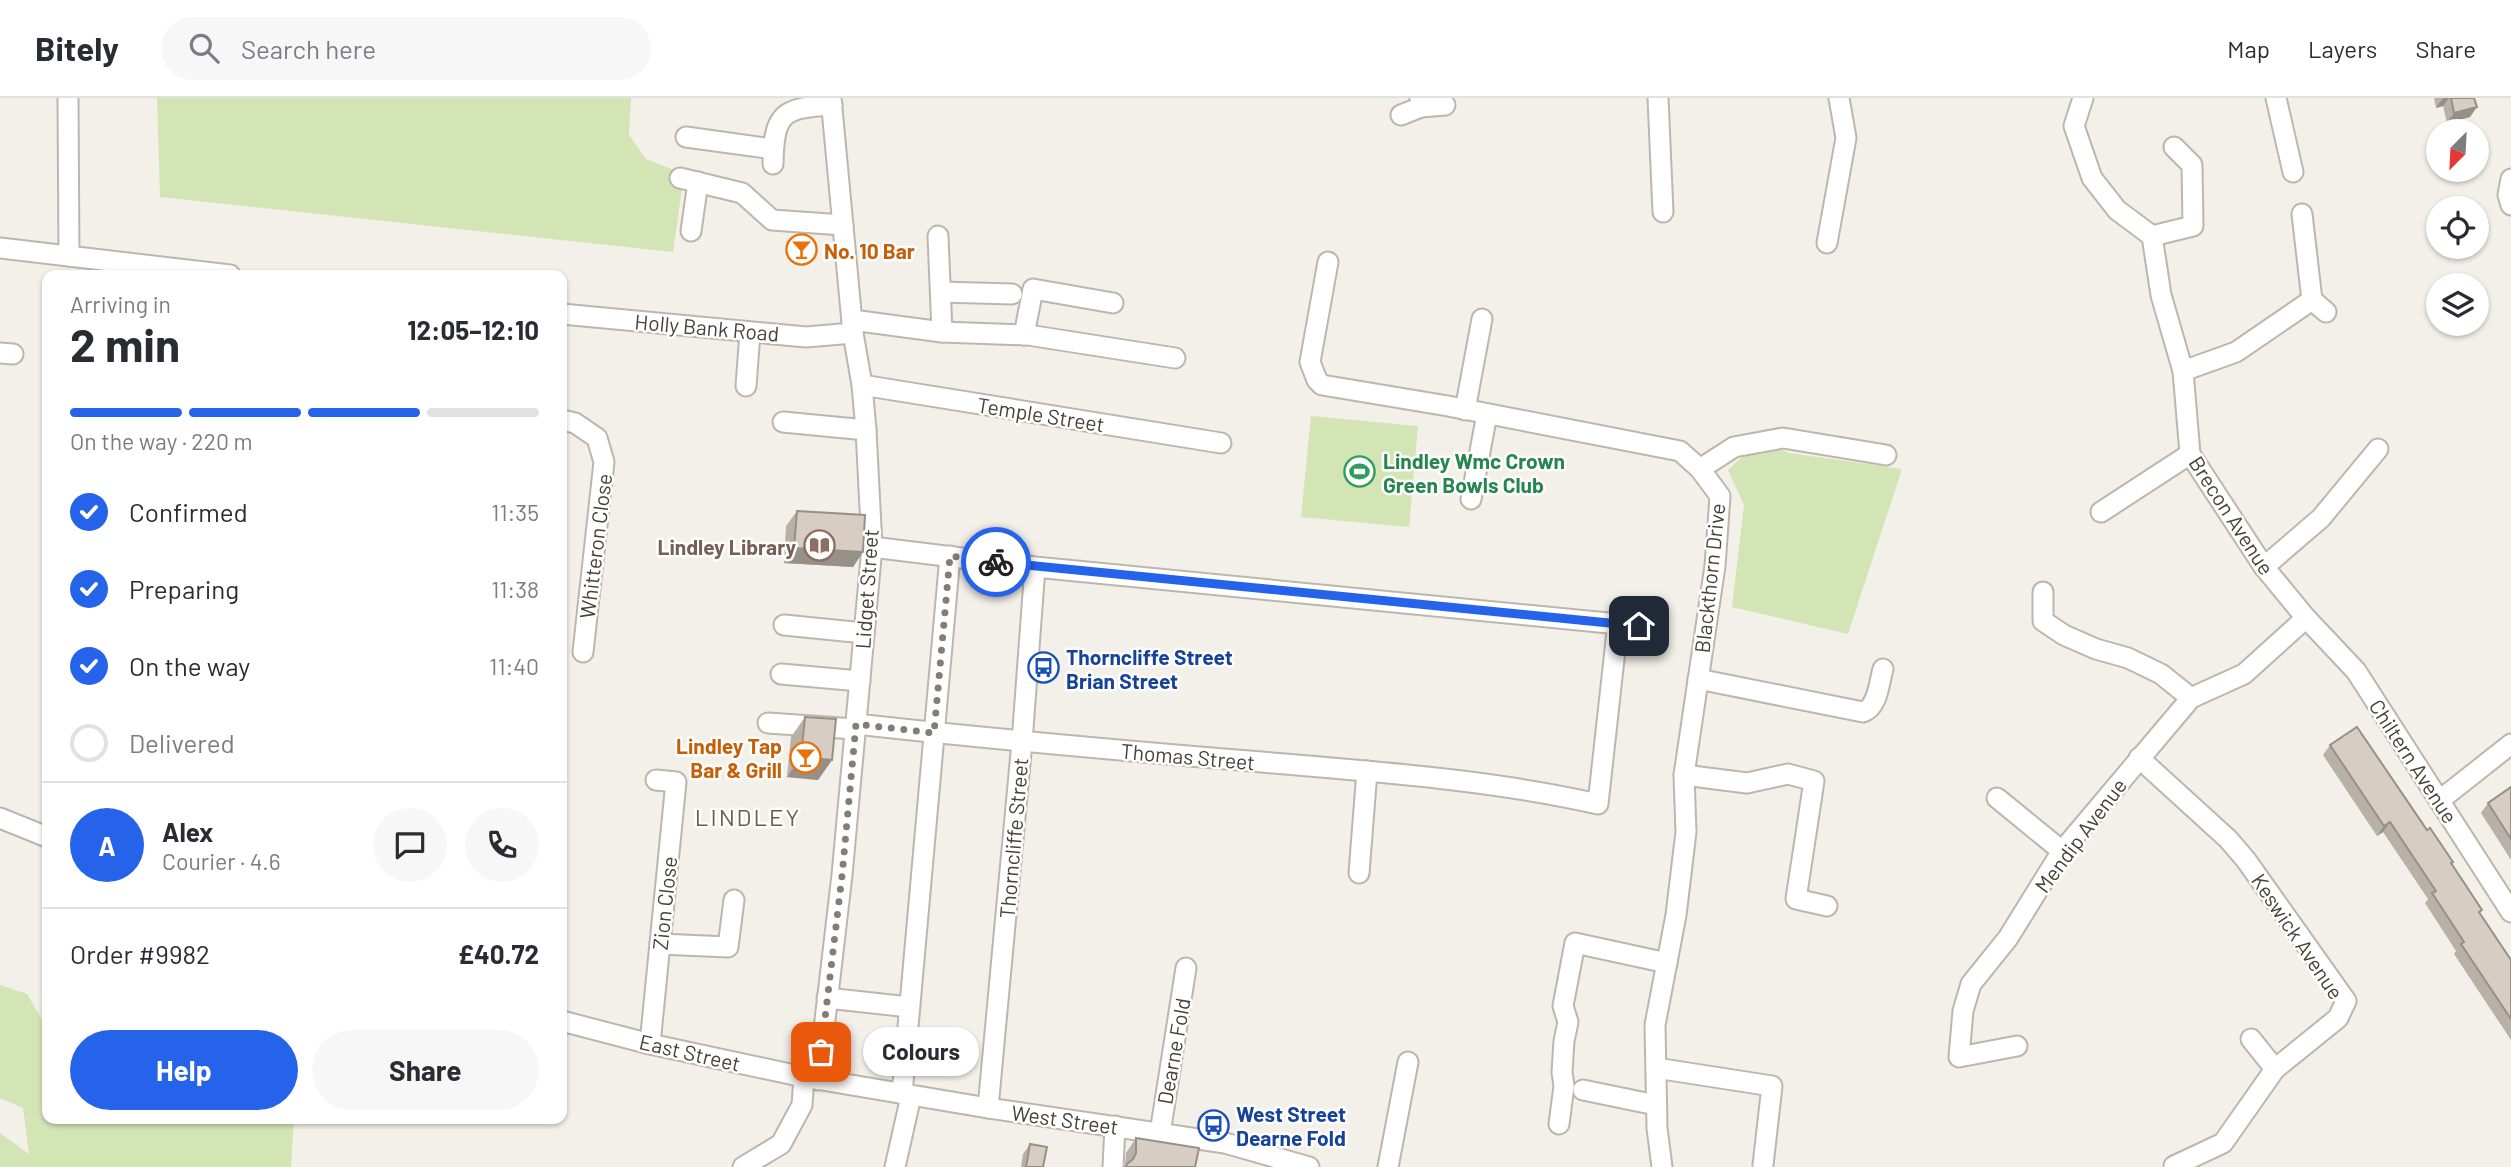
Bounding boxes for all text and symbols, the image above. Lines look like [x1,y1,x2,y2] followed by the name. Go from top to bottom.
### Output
[161,17,651,80] search box
[35,28,119,68] text: Bitely
[185,29,223,67] icon: search
[241,33,376,64] text: Search here
[2227,34,2270,63] text: Map
[2308,34,2377,63] text: Layers
[2415,34,2476,63] text: Share
[2426,119,2488,182] north arrow
[2426,119,2489,336] map controls
[2426,196,2489,259] button: locate
[784,233,818,267] bar icon: No. 10 Bar
[824,238,915,263] place label: No. 10 Bar
[2426,273,2489,336] button: layers
[70,290,171,318] text: Arriving in
[634,308,780,346] street label: Holly Bank Road
[407,314,539,345] text: 12:05–12:10
[70,316,180,371] text: 2 min
[976,392,1106,436] street label: Temple Street
[70,427,253,455] text: On the way · 220 m
[1383,448,1565,497] place label: Lindley Wmc Crown Green Bowls Club
[2184,451,2280,579] street label: Brecon Avenue
[1343,455,1377,489] sports icon: Lindley Wmc Crown Green Bowls Club
[574,472,616,620] street label: Whitteron Close
[70,493,108,531] icon: check
[129,496,248,527] text: Confirmed
[491,498,539,526] text: 11:35
[1689,502,1729,654] street label: Blackthorn Drive
[961,527,1031,597] courier
[849,528,883,650] street label: Lidget Street
[802,529,836,563] library icon: Lindley Library
[657,534,796,559] place label: Lindley Library
[977,543,1015,581] icon: bike
[70,570,108,608] icon: check
[129,573,239,604] text: Preparing
[491,575,539,603] text: 11:38
[1609,596,1669,656] pin
[1620,607,1658,645] icon: home
[1066,644,1233,693] place label: Thorncliffe Street Brian Street
[70,647,108,685] icon: check
[129,650,250,681] text: On the way
[1026,651,1060,685] bus stop icon: Thorncliffe Street Brian Street
[489,652,539,680] text: 11:40
[2365,694,2463,828] street label: Chiltern Avenue
[129,727,235,758] text: Delivered
[676,733,782,782] place label: Lindley Tap Bar & Grill
[1120,738,1256,774] street label: Thomas Street
[788,740,822,774] bar icon: Lindley Tap Bar & Grill
[994,757,1032,919] street label: Thorncliffe Street
[2029,773,2131,897] street label: Mendip Avenue
[695,802,801,831] district label: LINDLEY
[373,808,447,882] button: chat
[465,808,539,882] button: phone
[162,816,213,847] text: Alex
[98,830,116,861] text: A
[162,847,281,875] text: Courier · 4.6
[647,855,681,951] street label: Zion Close
[2247,869,2349,1003] street label: Keswick Avenue
[70,938,210,969] text: Order #9982
[458,938,539,969] text: £40.72
[1151,996,1195,1106] street label: Dearne Fold
[791,1022,851,1082] pin
[637,1028,743,1076] street label: East Street
[863,1028,978,1076] callout: Colours
[70,1030,298,1110] button: Help
[312,1030,539,1110] button: Share
[802,1033,840,1071] icon: bag
[882,1037,960,1065] text: Colours
[1010,1099,1120,1139] street label: West Street
[1236,1101,1346,1150] place label: West Street Dearne Fold
[1196,1108,1230,1142] bus stop icon: West Street Dearne Fold

